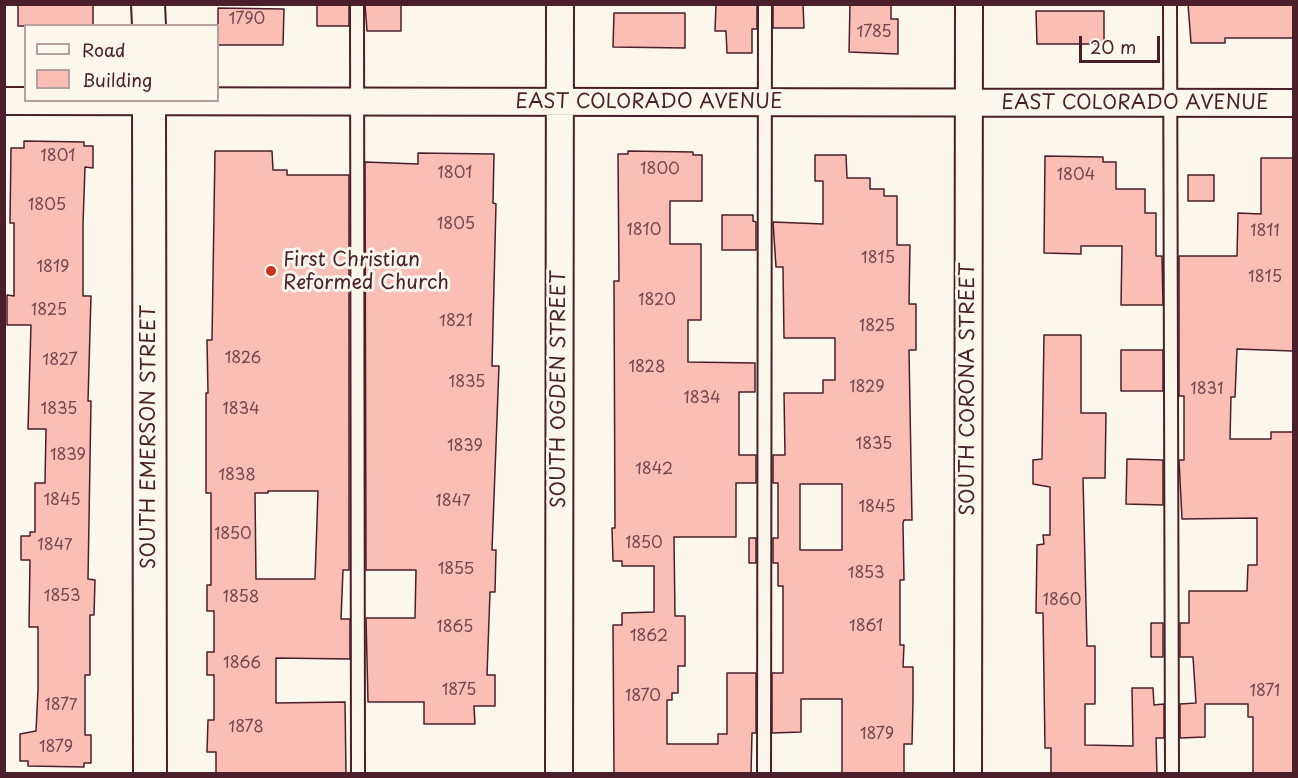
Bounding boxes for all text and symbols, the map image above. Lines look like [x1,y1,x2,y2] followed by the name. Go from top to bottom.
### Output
[229,10,265,30] house number: 1790
[856,23,892,43] house number: 1785
[24,24,219,102] legend
[1082,24,1163,62] scale bar
[1090,33,1136,60] text: 20 m
[82,36,126,63] text: Road
[82,66,152,93] text: Building
[515,90,783,114] street label: EAST COLORADO AVENUE
[1001,91,1269,115] street label: EAST COLORADO AVENUE
[40,147,76,167] house number: 1801
[640,160,680,180] house number: 1800
[437,164,473,184] house number: 1801
[1057,166,1095,186] house number: 1804
[28,196,66,216] house number: 1805
[437,215,475,235] house number: 1805
[627,221,661,241] house number: 1810
[1250,222,1280,242] house number: 1811
[283,248,449,295] place label: First Christian Reformed Church
[861,249,895,269] house number: 1815
[37,258,69,278] house number: 1819
[956,262,980,516] street label: SOUTH CORONA STREET
[264,264,278,278] marker: First Christian Reformed Church
[1248,268,1282,288] house number: 1815
[547,270,571,508] street label: SOUTH OGDEN STREET
[638,291,676,311] house number: 1820
[31,301,67,321] house number: 1825
[137,305,161,569] street label: SOUTH EMERSON STREET
[439,312,473,332] house number: 1821
[859,317,895,337] house number: 1825
[225,349,261,369] house number: 1826
[42,351,78,371] house number: 1827
[629,358,665,378] house number: 1828
[449,373,485,393] house number: 1835
[849,378,885,398] house number: 1829
[1191,380,1223,400] house number: 1831
[683,389,721,409] house number: 1834
[41,400,77,420] house number: 1835
[222,400,260,420] house number: 1834
[856,435,892,455] house number: 1835
[447,437,483,457] house number: 1839
[50,446,86,466] house number: 1839
[635,460,673,480] house number: 1842
[218,466,256,486] house number: 1838
[44,491,80,511] house number: 1845
[435,492,471,512] house number: 1847
[859,498,895,518] house number: 1845
[214,525,252,545] house number: 1850
[625,534,663,554] house number: 1850
[37,536,73,556] house number: 1847
[438,560,474,580] house number: 1855
[848,564,884,584] house number: 1853
[44,587,80,607] house number: 1853
[223,588,259,608] house number: 1858
[1043,591,1081,611] house number: 1860
[849,617,883,637] house number: 1861
[437,618,473,638] house number: 1865
[630,627,668,647] house number: 1862
[223,654,261,674] house number: 1866
[442,681,476,701] house number: 1875
[1250,682,1280,702] house number: 1871
[625,687,661,707] house number: 1870
[44,696,78,716] house number: 1877
[228,718,264,738] house number: 1878
[860,725,894,745] house number: 1879
[39,738,73,758] house number: 1879

